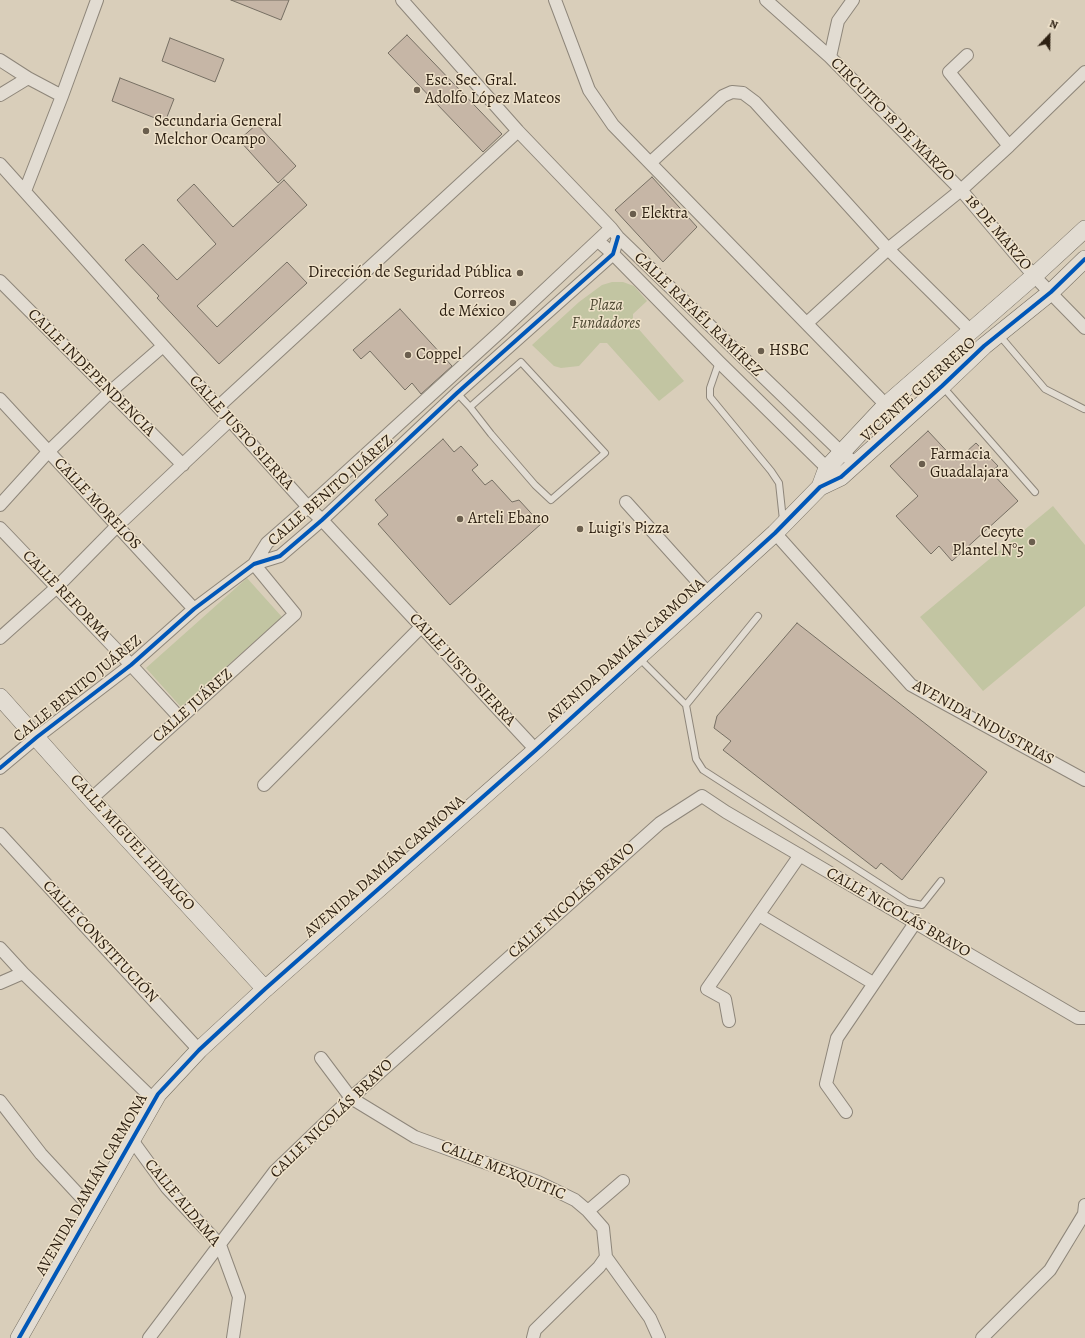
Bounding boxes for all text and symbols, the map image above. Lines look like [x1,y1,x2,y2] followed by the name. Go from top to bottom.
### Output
[1029,16,1069,56] north arrow
[1047,16,1060,33] text: N
[826,54,958,186] street label: CIRCUITO 18 DE MARZO
[425,71,561,109] place label: Esc. Sec. Gral. Adolfo López Mateos
[412,85,422,95] marker: Esc. Sec. Gral. Adolfo López Mateos
[154,112,282,150] place label: Secundaria General Melchor Ocampo
[141,126,151,136] marker: Secundaria General Melchor Ocampo
[961,191,1035,275] street label: 18 DE MARZO
[641,204,688,224] place label: Elektra
[628,209,638,219] marker: Elektra
[630,249,766,381] street label: CALLE RAFAÉL RAMÍREZ
[308,263,512,283] place label: Dirección de Seguridad Pública
[515,268,525,278] marker: Dirección de Seguridad Pública
[439,284,505,322] place label: Correos de México
[572,296,640,334] park label: Plaza Fundadores
[508,298,518,308] marker: Correos de México
[23,305,159,441] street label: CALLE INDEPENDENCIA
[857,333,981,447] street label: VICENTE GUERRERO
[769,341,809,361] place label: HSBC
[416,345,462,365] place label: Coppel
[756,346,766,356] marker: HSBC
[403,350,413,360] marker: Coppel
[184,372,298,494] street label: CALLE JUSTO SIERRA
[264,431,398,551] street label: CALLE BENITO JUÁREZ
[930,445,1009,483] place label: Farmacia Guadalajara
[49,454,145,554] street label: CALLE MORELOS
[917,459,927,469] marker: Farmacia Guadalajara
[468,509,549,529] place label: Arteli Ebano
[455,514,465,524] marker: Arteli Ebano
[588,519,670,539] place label: Luigi's Pizza
[952,523,1024,561] place label: Cecyte Plantel N°5
[575,524,585,534] marker: Luigi's Pizza
[1027,537,1037,547] marker: Cecyte Plantel N°5
[18,547,114,645] street label: CALLE REFORMA
[543,575,709,727] street label: AVENIDA DAMIÁN CARMONA
[405,609,519,731] street label: CALLE JUSTO SIERRA
[10,631,146,747] street label: CALLE BENITO JUÁREZ
[149,665,237,747] street label: CALLE JUÁREZ
[909,676,1057,770] street label: AVENIDA INDUSTRIAS
[66,771,198,915] street label: CALLE MIGUEL HIDALGO
[301,792,469,942] street label: AVENIDA DAMIÁN CARMONA
[505,839,639,963] street label: CALLE NICOLÁS BRAVO
[822,864,974,962] street label: CALLE NICOLÁS BRAVO
[38,877,162,1007] street label: CALLE CONSTITUCIÓN
[266,1055,398,1183] street label: CALLE NICOLÁS BRAVO
[32,1091,152,1279] street label: AVENIDA DAMIÁN CARMONA
[438,1137,568,1205] street label: CALLE MEXQUITIC
[140,1155,224,1251] street label: CALLE ALDAMA

